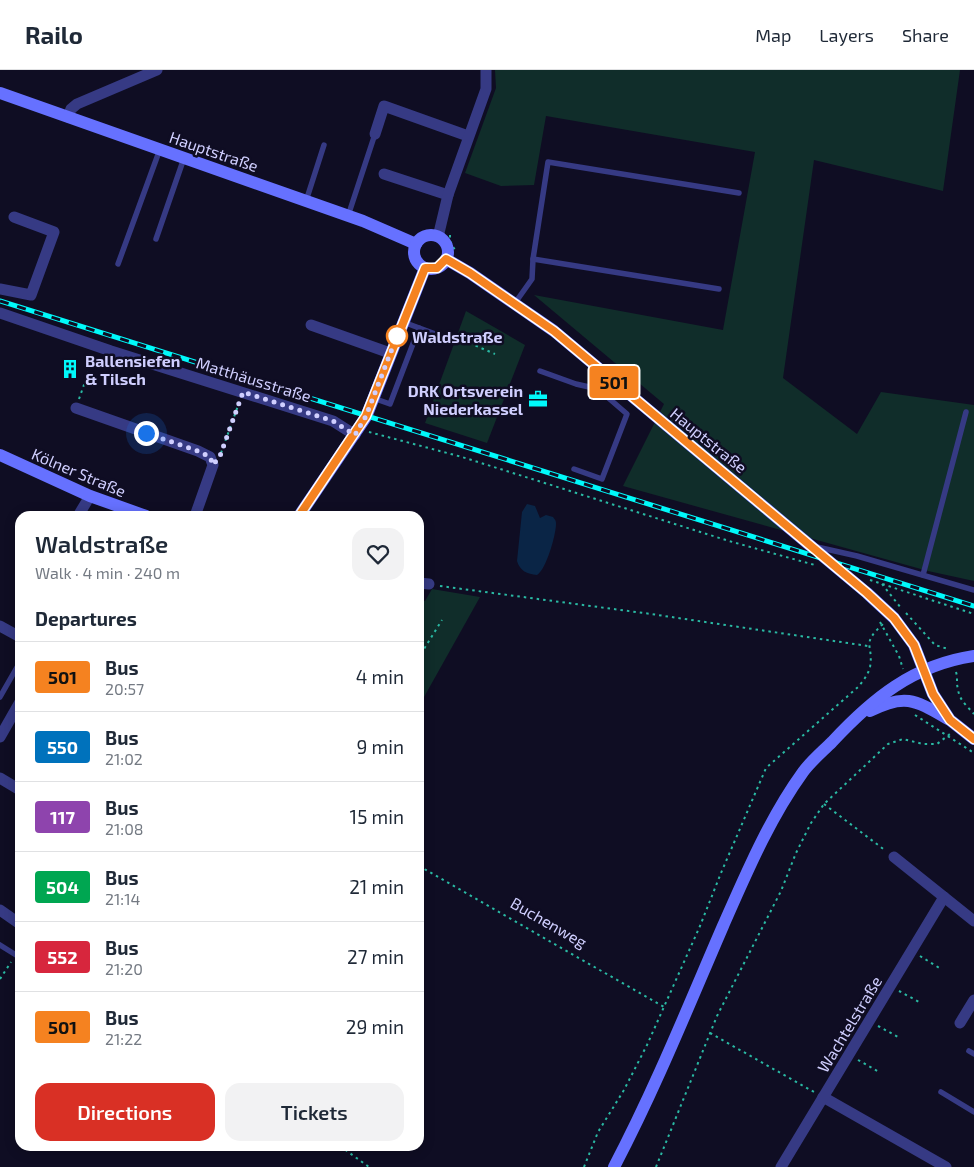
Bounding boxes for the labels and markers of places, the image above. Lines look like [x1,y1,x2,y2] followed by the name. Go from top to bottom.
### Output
[386,325,408,347] marker: Waldstraße
[412,327,503,346] place label: Waldstraße
[85,351,180,388] place label: Ballensiefen & Tilsch
[59,358,81,380] building icon: Ballensiefen & Tilsch
[408,381,524,418] place label: DRK Ortsverein Niederkassel
[527,388,549,410] office icon: DRK Ortsverein Niederkassel

